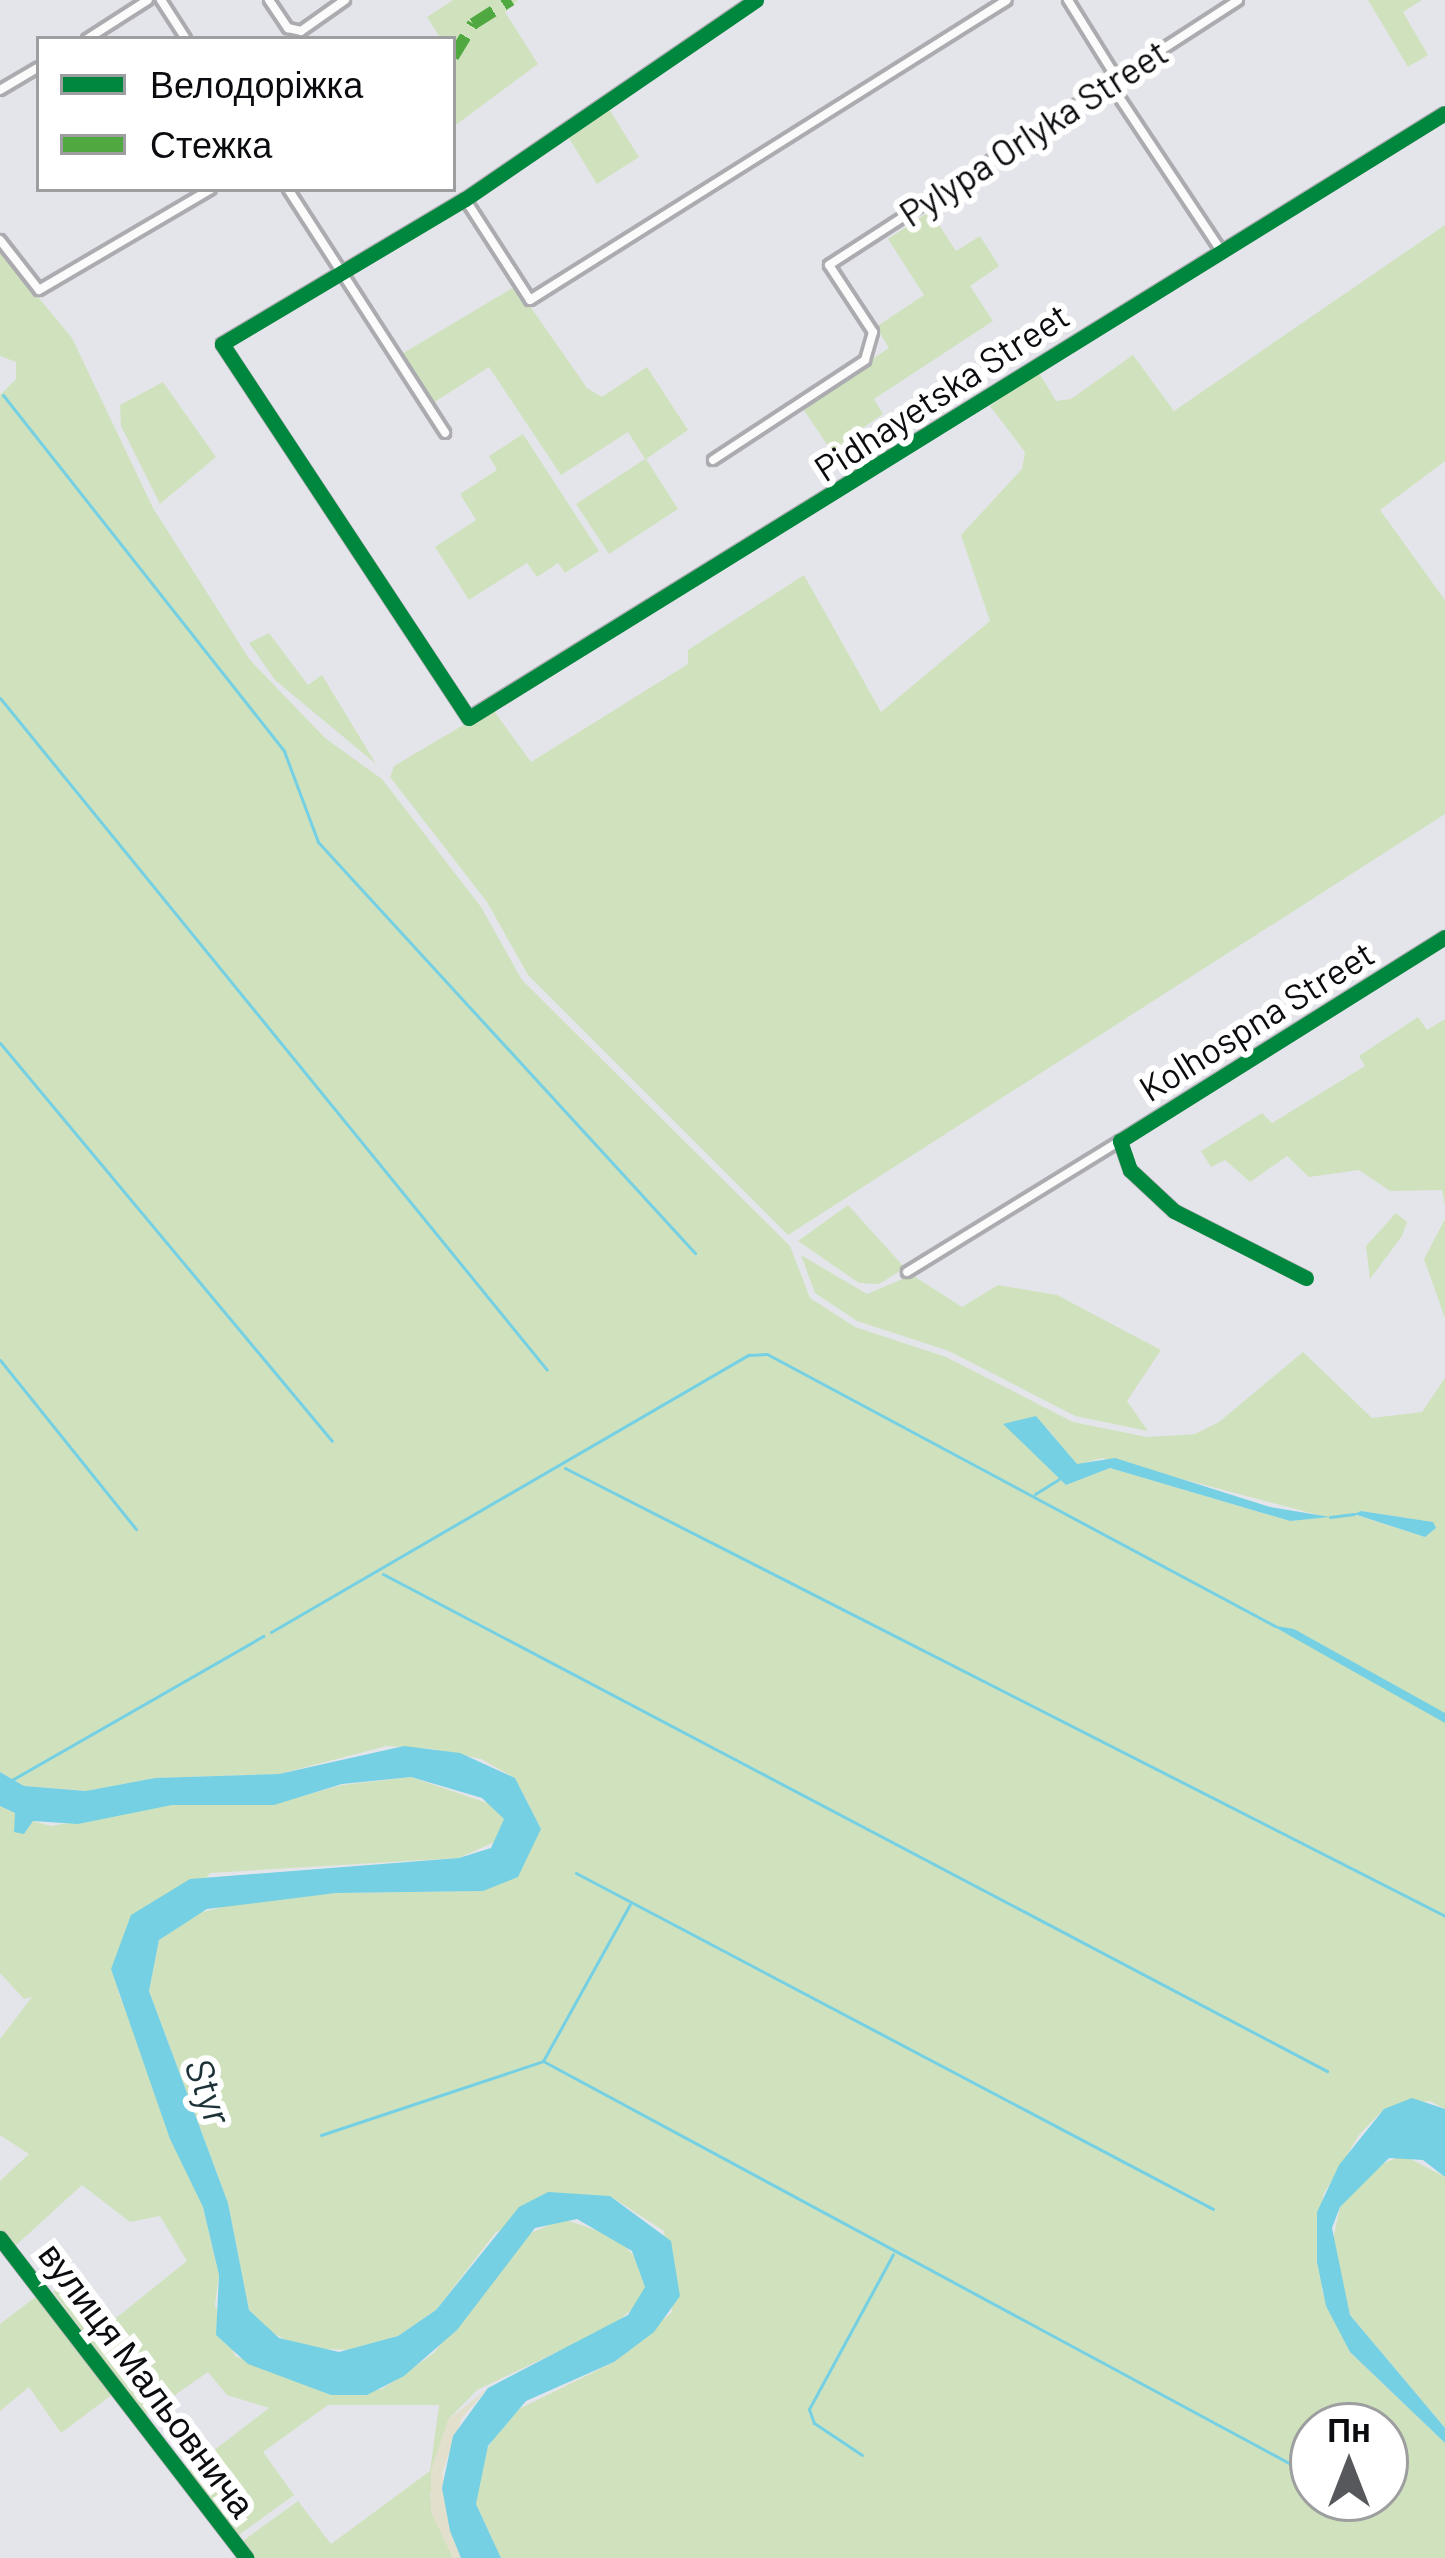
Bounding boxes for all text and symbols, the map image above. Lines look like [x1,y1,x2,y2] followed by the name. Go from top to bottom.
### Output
[891,29,1175,235] street label: Pylypa Orlyka Street
[36,36,456,192] legend
[150,62,363,105] text: Велодоріжка
[150,122,272,165] text: Стежка
[806,293,1076,489] street label: Pidhayetska Street
[1131,931,1381,1109] street label: Kolhospna Street
[176,2051,242,2131] water label: Styr
[31,2233,265,2525] street label: вулиця Мальовнича
[1289,2402,1409,2522] north arrow
[1327,2409,1371,2449] text: Пн

